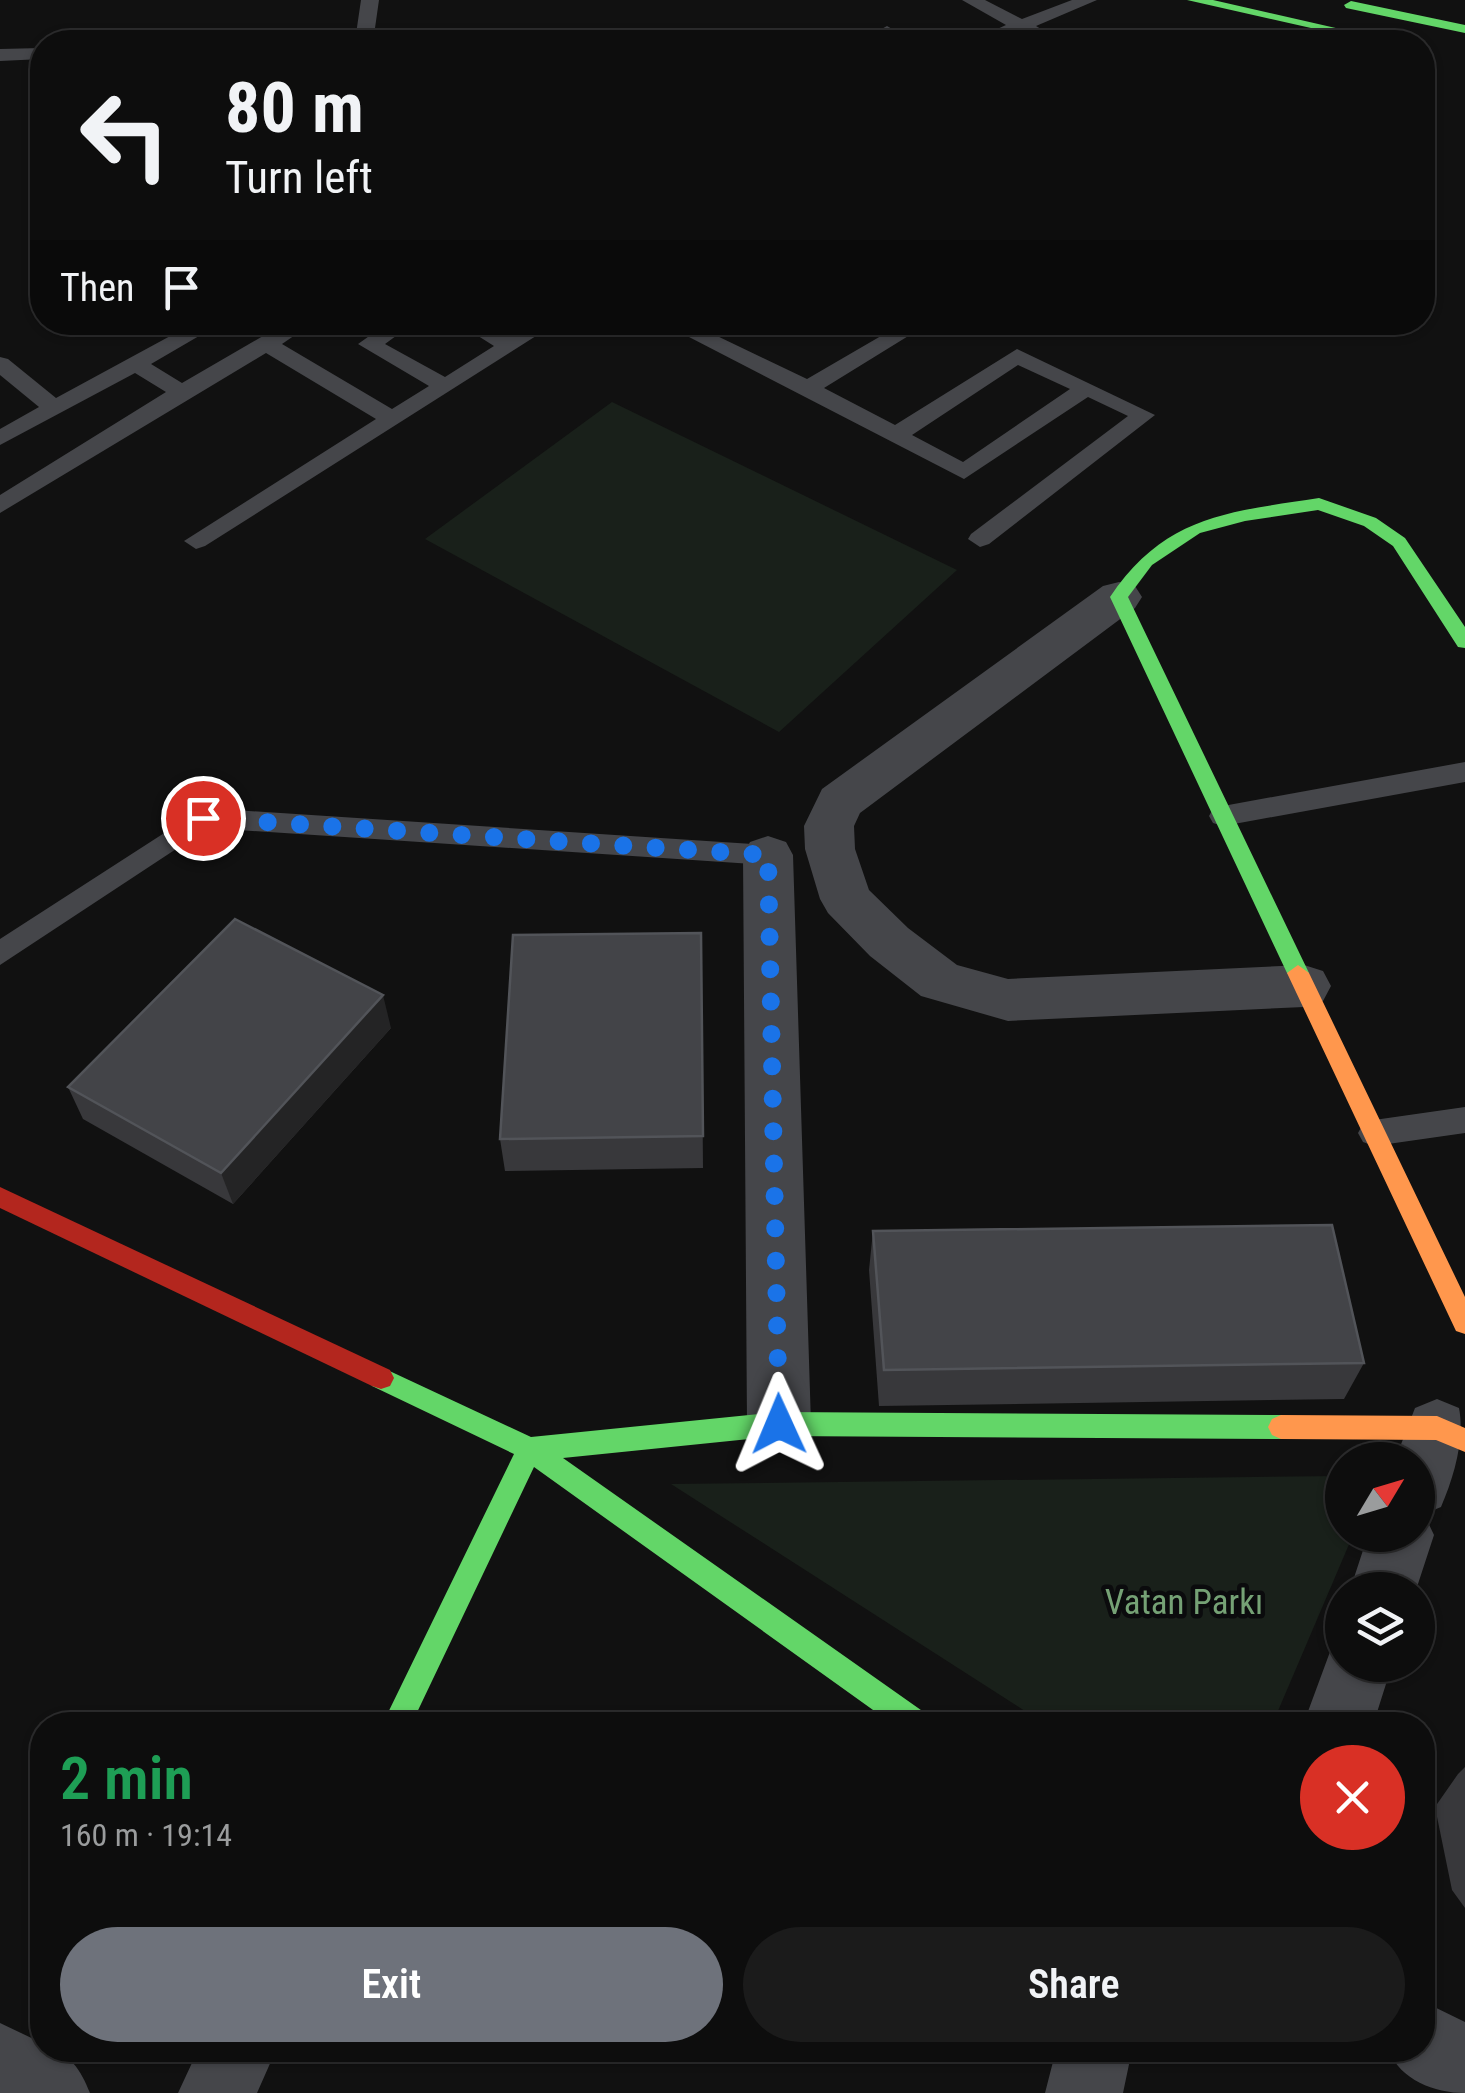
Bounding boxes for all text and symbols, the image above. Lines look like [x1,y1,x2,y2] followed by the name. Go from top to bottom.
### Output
[225,67,364,149] text: 80 m
[60,70,190,200] icon: left
[225,151,373,204] text: Turn left
[154,260,209,315] icon: arrive
[60,266,134,310] text: Then
[161,776,246,861] pin
[176,791,231,846] icon: arrive
[727,1372,831,1476] position arrow
[1325,1442,1435,1552] north arrow
[1325,1442,1435,1682] map controls
[1325,1572,1435,1682] button: layers
[1105,1582,1263,1623] park label: Vatan Parkı
[60,1743,193,1814] text: 2 min
[1300,1745,1405,1850] button: close
[60,1816,232,1854] text: 160 m · 19:14
[60,1927,723,2042] button: Exit
[743,1927,1405,2042] button: Share

